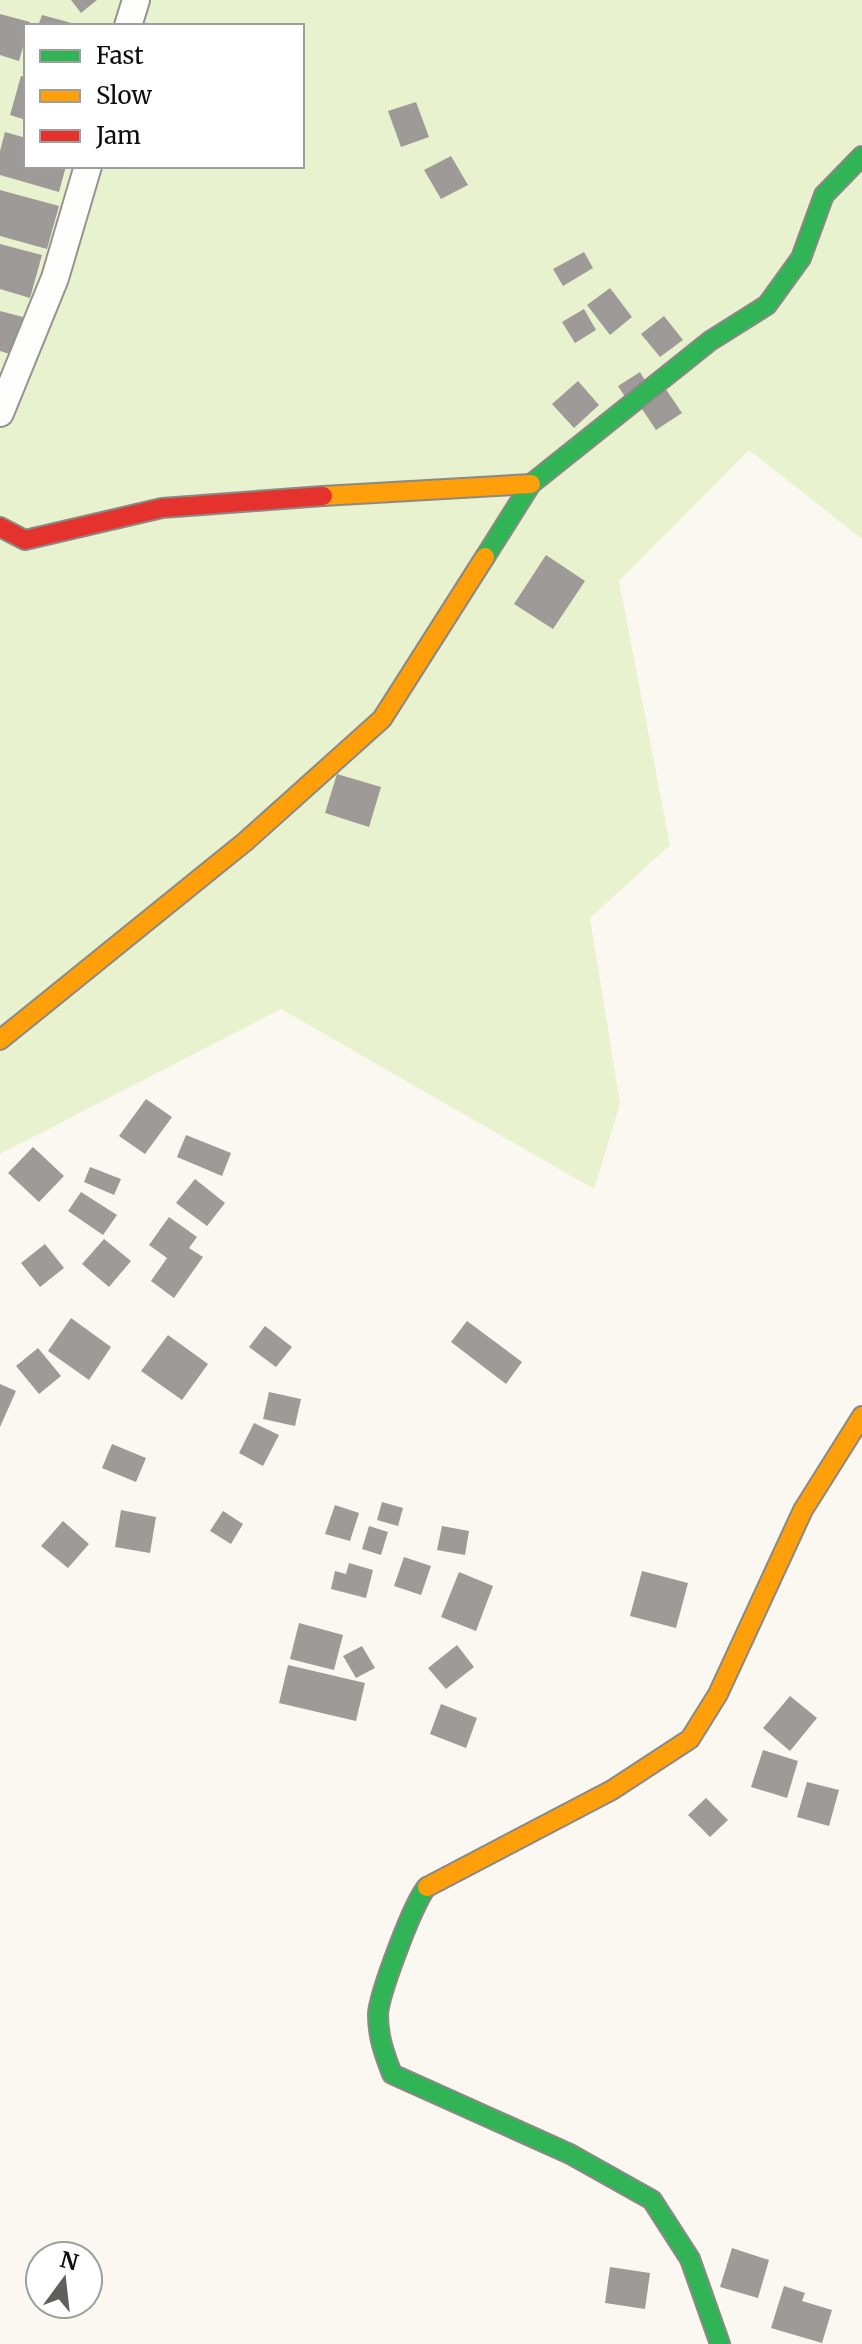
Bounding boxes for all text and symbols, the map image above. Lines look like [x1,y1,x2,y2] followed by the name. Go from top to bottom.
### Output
[24,24,304,168] legend
[96,40,144,71] text: Fast
[96,80,152,111] text: Slow
[95,120,141,151] text: Jam
[24,2240,104,2320] north arrow
[57,2245,82,2277] text: N

